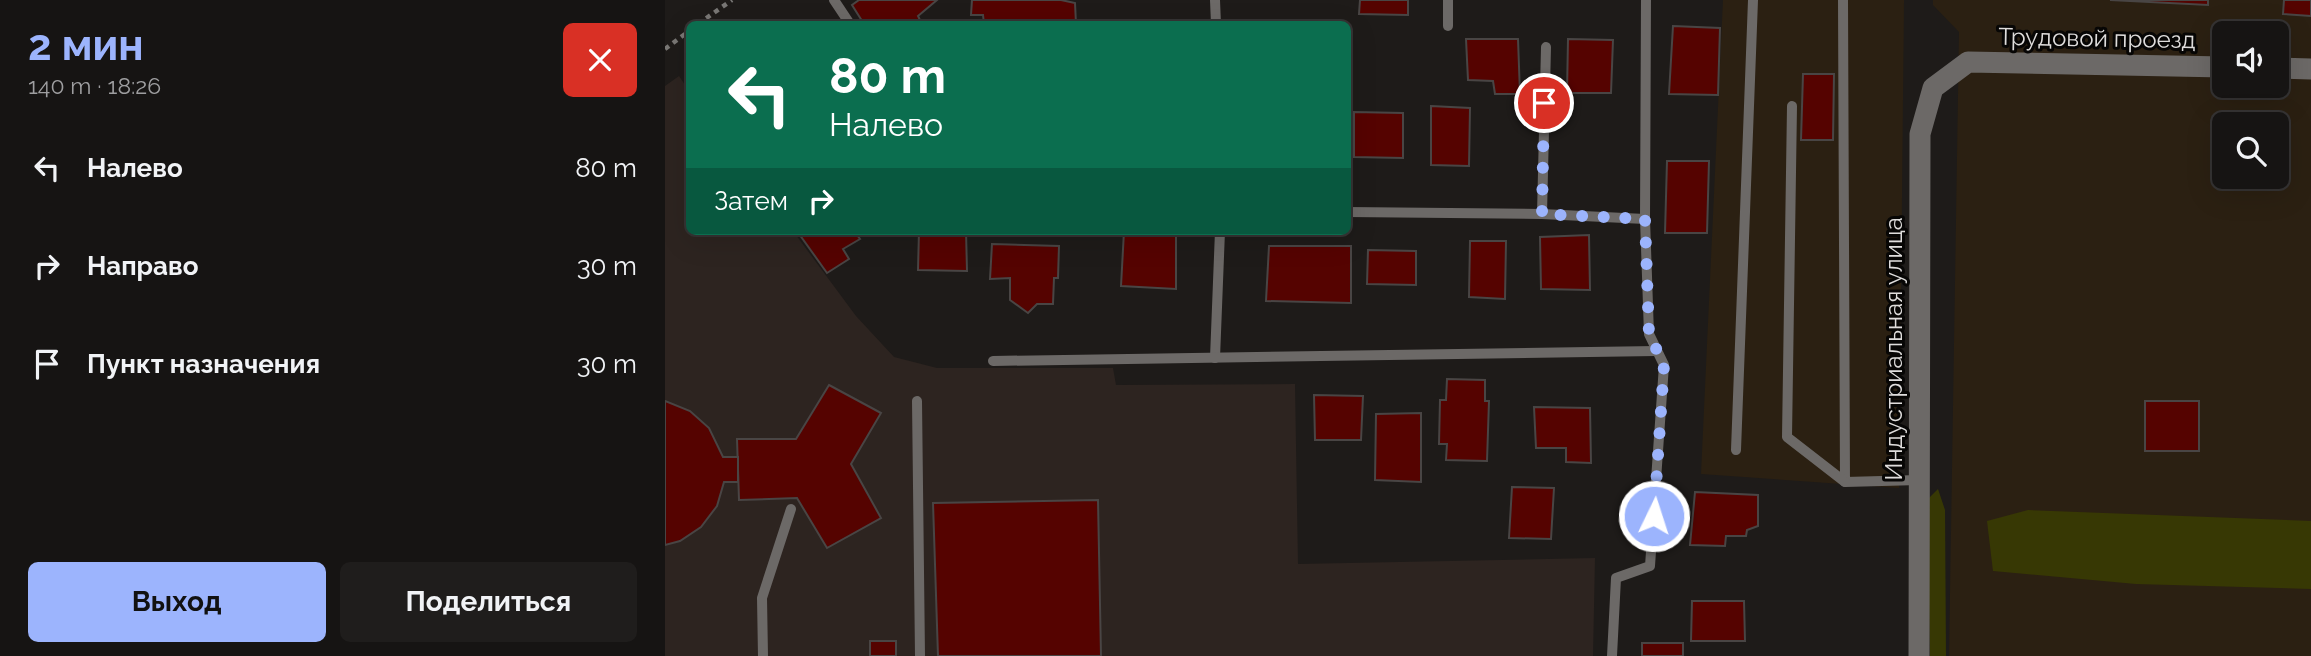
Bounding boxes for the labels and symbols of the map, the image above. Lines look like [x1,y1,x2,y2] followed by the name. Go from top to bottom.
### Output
[1998,22,2196,54] street label: Трудовой проезд
[1514,73,1574,133] pin
[1879,217,1908,481] street label: Индустриальная улица
[1617,479,1691,553] position arrow

